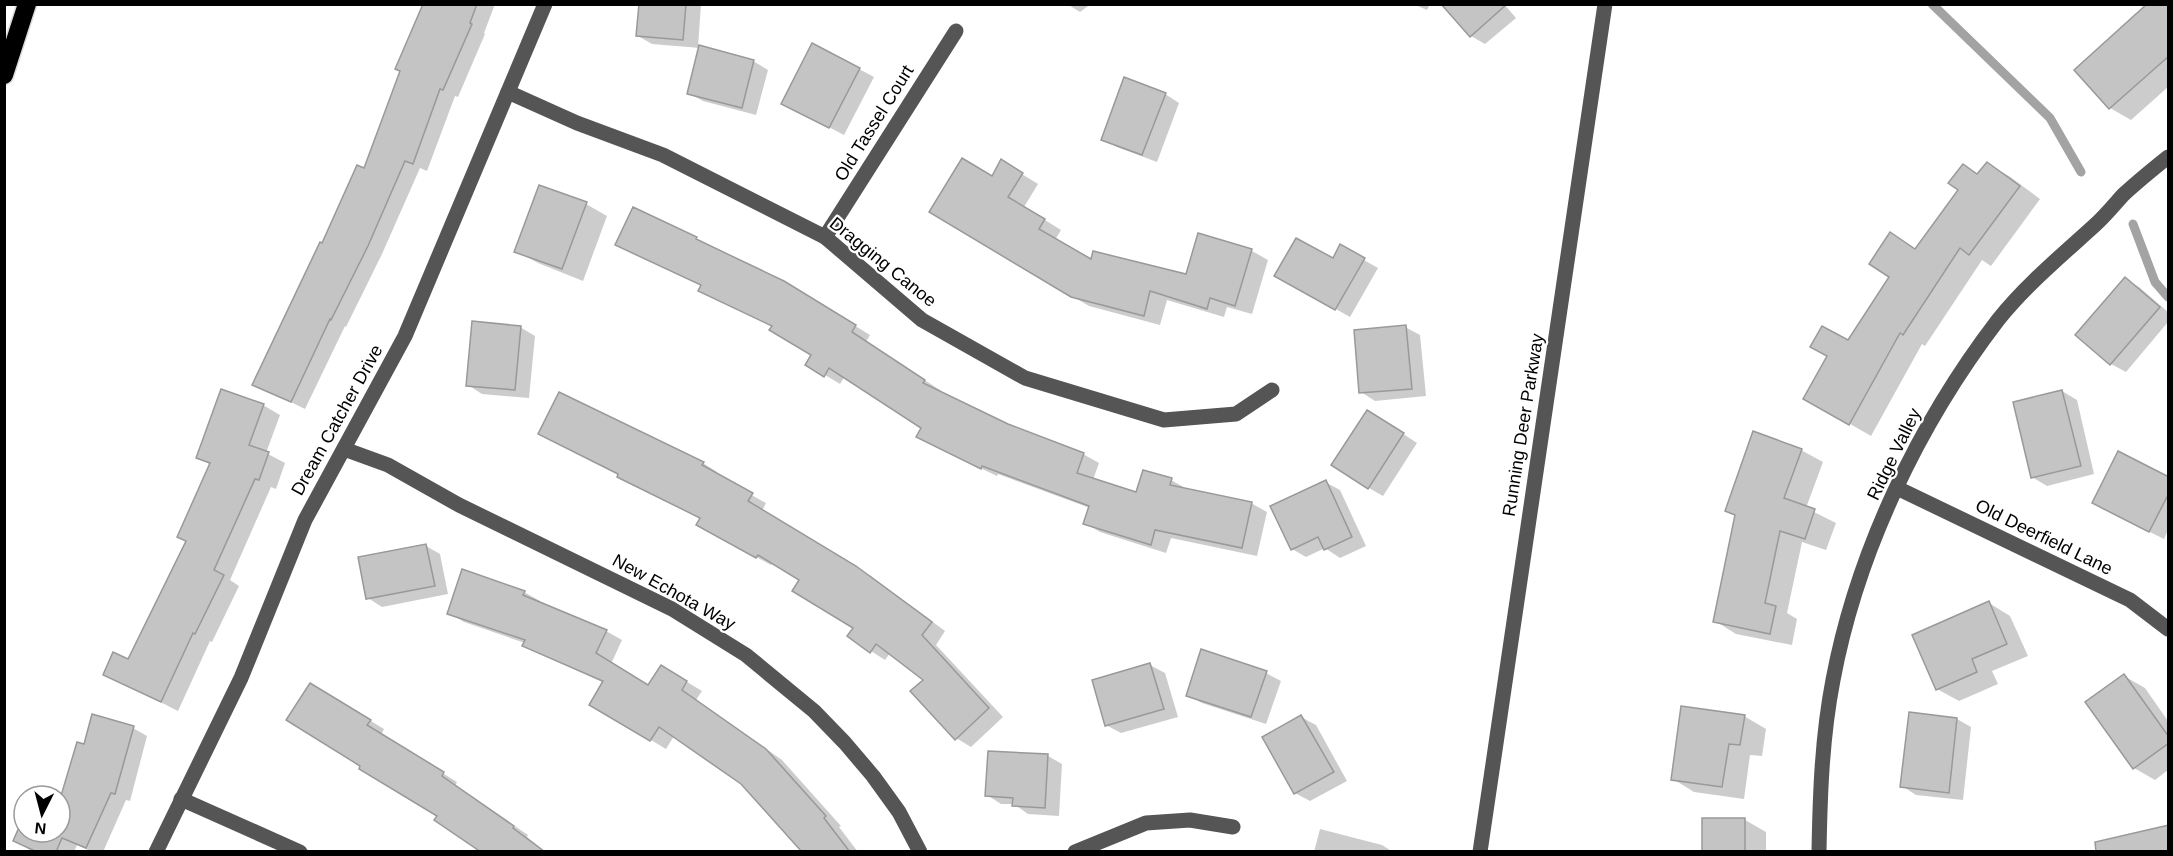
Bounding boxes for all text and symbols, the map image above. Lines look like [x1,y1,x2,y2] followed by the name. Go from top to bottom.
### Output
[830,61,918,185] street label: Old Tassel Court
[826,213,940,311] street label: Dragging Canoe
[1499,332,1547,518] street label: Running Deer Parkway
[287,341,387,499] street label: Dream Catcher Drive
[1863,405,1925,503] street label: Ridge Valley
[1972,495,2116,579] street label: Old Deerfield Lane
[609,550,739,634] street label: New Echota Way
[12,784,72,844] north arrow
[34,819,47,837] text: N

